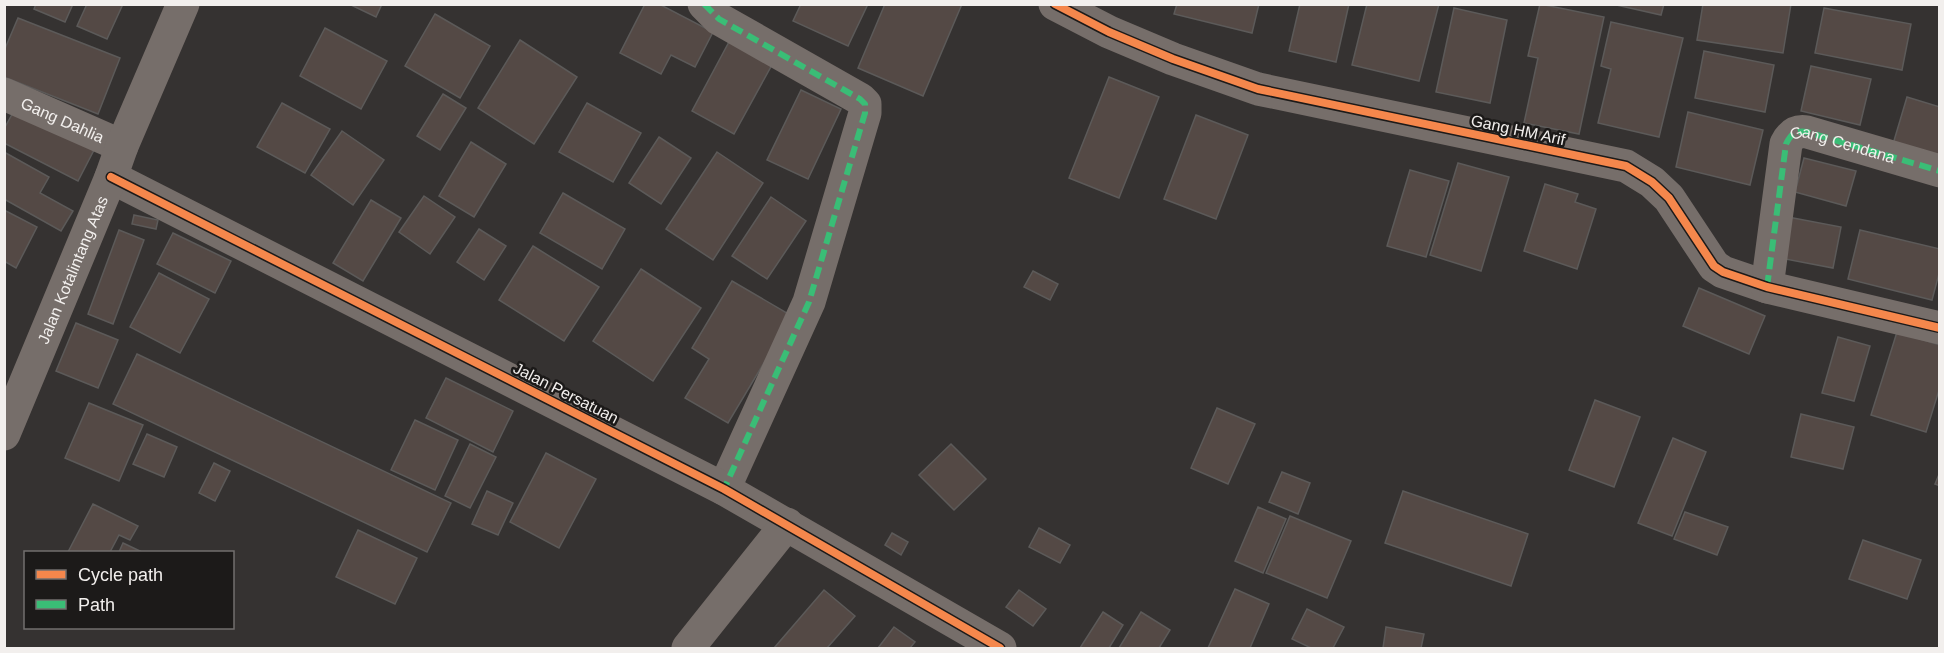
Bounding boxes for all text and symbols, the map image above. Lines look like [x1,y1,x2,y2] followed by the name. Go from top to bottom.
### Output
[18,94,107,146] street label: Gang Dahlia
[1469,112,1567,148] street label: Gang HM Arif
[1787,122,1897,166] street label: Gang Cendana
[34,193,111,346] street label: Jalan Kotalintang Atas
[511,359,621,427] street label: Jalan Persatuan
[24,551,234,629] legend
[78,565,163,585] text: Cycle path
[78,595,115,615] text: Path

